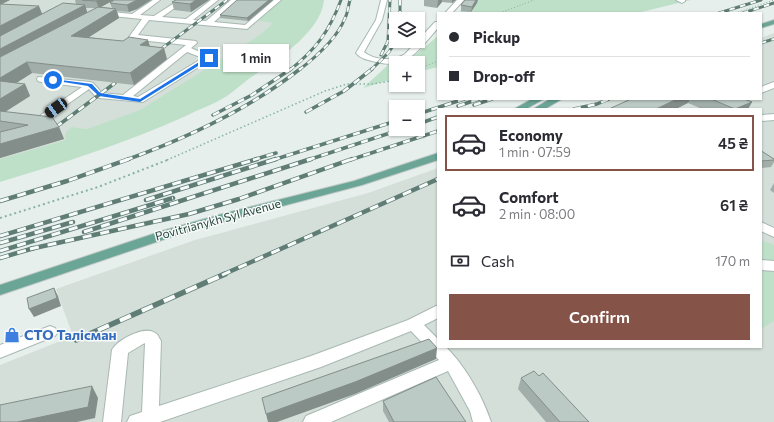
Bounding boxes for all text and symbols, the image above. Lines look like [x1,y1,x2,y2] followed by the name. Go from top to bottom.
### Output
[389,12,425,136] map controls
[389,12,425,48] button: layers
[473,28,520,46] text: Pickup
[223,44,289,72] callout: 1 min
[200,49,218,67] route end
[241,50,271,66] text: 1 min
[389,56,425,92] button: +
[473,67,535,85] text: Drop-off
[44,71,62,89] route start
[43,96,69,120] car
[389,100,425,136] button: −
[451,125,487,161] icon: car
[499,126,563,144] text: Economy
[718,134,748,152] text: 45 ₴
[499,144,571,160] text: 1 min · 07:59
[451,187,487,223] icon: car
[499,188,559,206] text: Comfort
[153,196,282,243] street label: Povitrianykh Syl Avenue
[720,196,748,214] text: 61 ₴
[499,206,575,222] text: 2 min · 08:00
[449,250,471,272] icon: cash
[481,252,515,270] text: Cash
[715,253,750,269] text: 170 m
[449,294,750,340] button: Confirm
[3,326,21,344] shop icon: СТО Талісман
[24,326,117,343] place label: СТО Талісман

